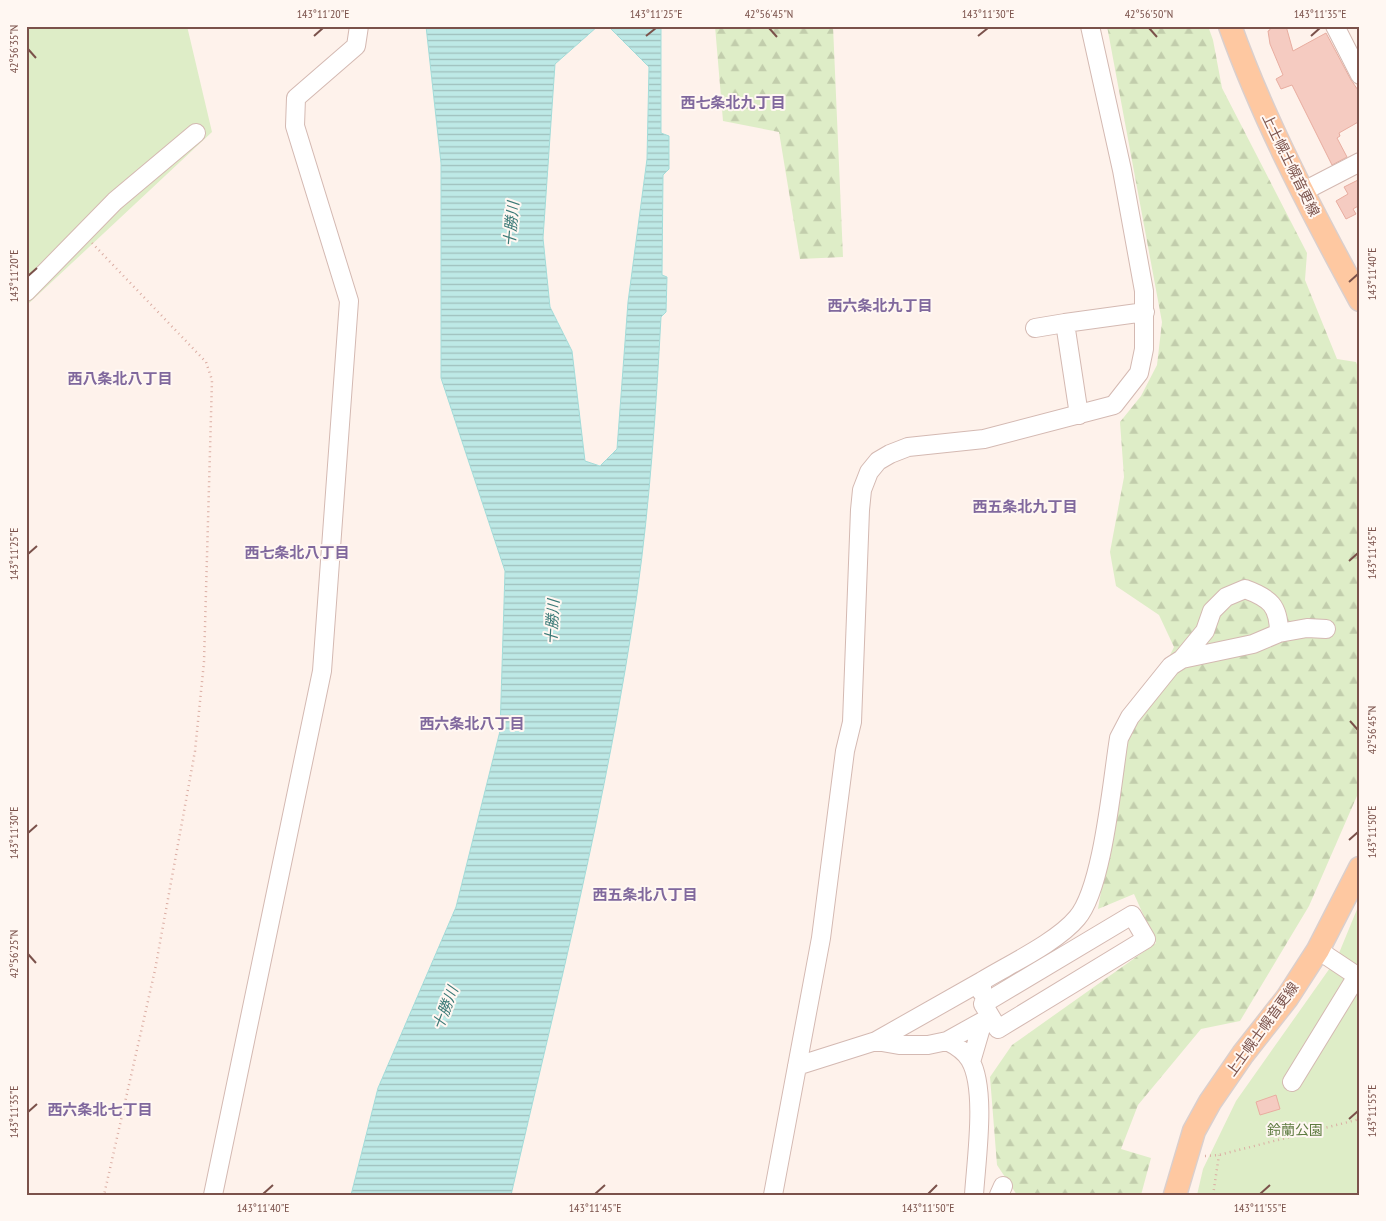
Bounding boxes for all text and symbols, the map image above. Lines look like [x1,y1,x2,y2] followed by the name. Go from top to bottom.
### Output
[297,6,349,21] text: 143°11'20"E
[630,6,682,21] text: 143°11'25"E
[745,6,793,21] text: 42°56'45"N
[962,6,1014,21] text: 143°11'30"E
[1125,6,1173,21] text: 42°56'50"N
[1294,6,1346,21] text: 143°11'35"E
[6,25,21,73] text: 42°56'35"N
[680,93,786,112] district label: 西七条北九丁目
[1258,111,1324,219] street label: 上士幌士幌音更線
[500,199,523,247] water label: 十勝川
[1364,248,1379,300] text: 143°11'40"E
[6,250,21,302] text: 143°11'20"E
[827,296,933,315] district label: 西六条北九丁目
[67,369,173,388] district label: 西八条北八丁目
[972,497,1078,516] district label: 西五条北九丁目
[1364,527,1379,579] text: 143°11'45"E
[6,528,21,580] text: 143°11'25"E
[244,543,350,562] district label: 西七条北八丁目
[541,597,563,645] water label: 十勝川
[1364,706,1379,754] text: 42°56'45"N
[419,714,525,733] district label: 西六条北八丁目
[1364,806,1379,858] text: 143°11'50"E
[6,807,21,859] text: 143°11'30"E
[592,885,698,904] district label: 西五条北八丁目
[6,930,21,978] text: 42°56'25"N
[1222,978,1302,1080] street label: 上士幌士幌音更線
[428,982,463,1032] water label: 十勝川
[1364,1085,1379,1137] text: 143°11'55"E
[6,1086,21,1138] text: 143°11'35"E
[47,1100,153,1119] district label: 西六条北七丁目
[1267,1121,1323,1139] park label: 鈴蘭公園
[237,1200,289,1215] text: 143°11'40"E
[569,1200,621,1215] text: 143°11'45"E
[902,1200,954,1215] text: 143°11'50"E
[1234,1200,1286,1215] text: 143°11'55"E

